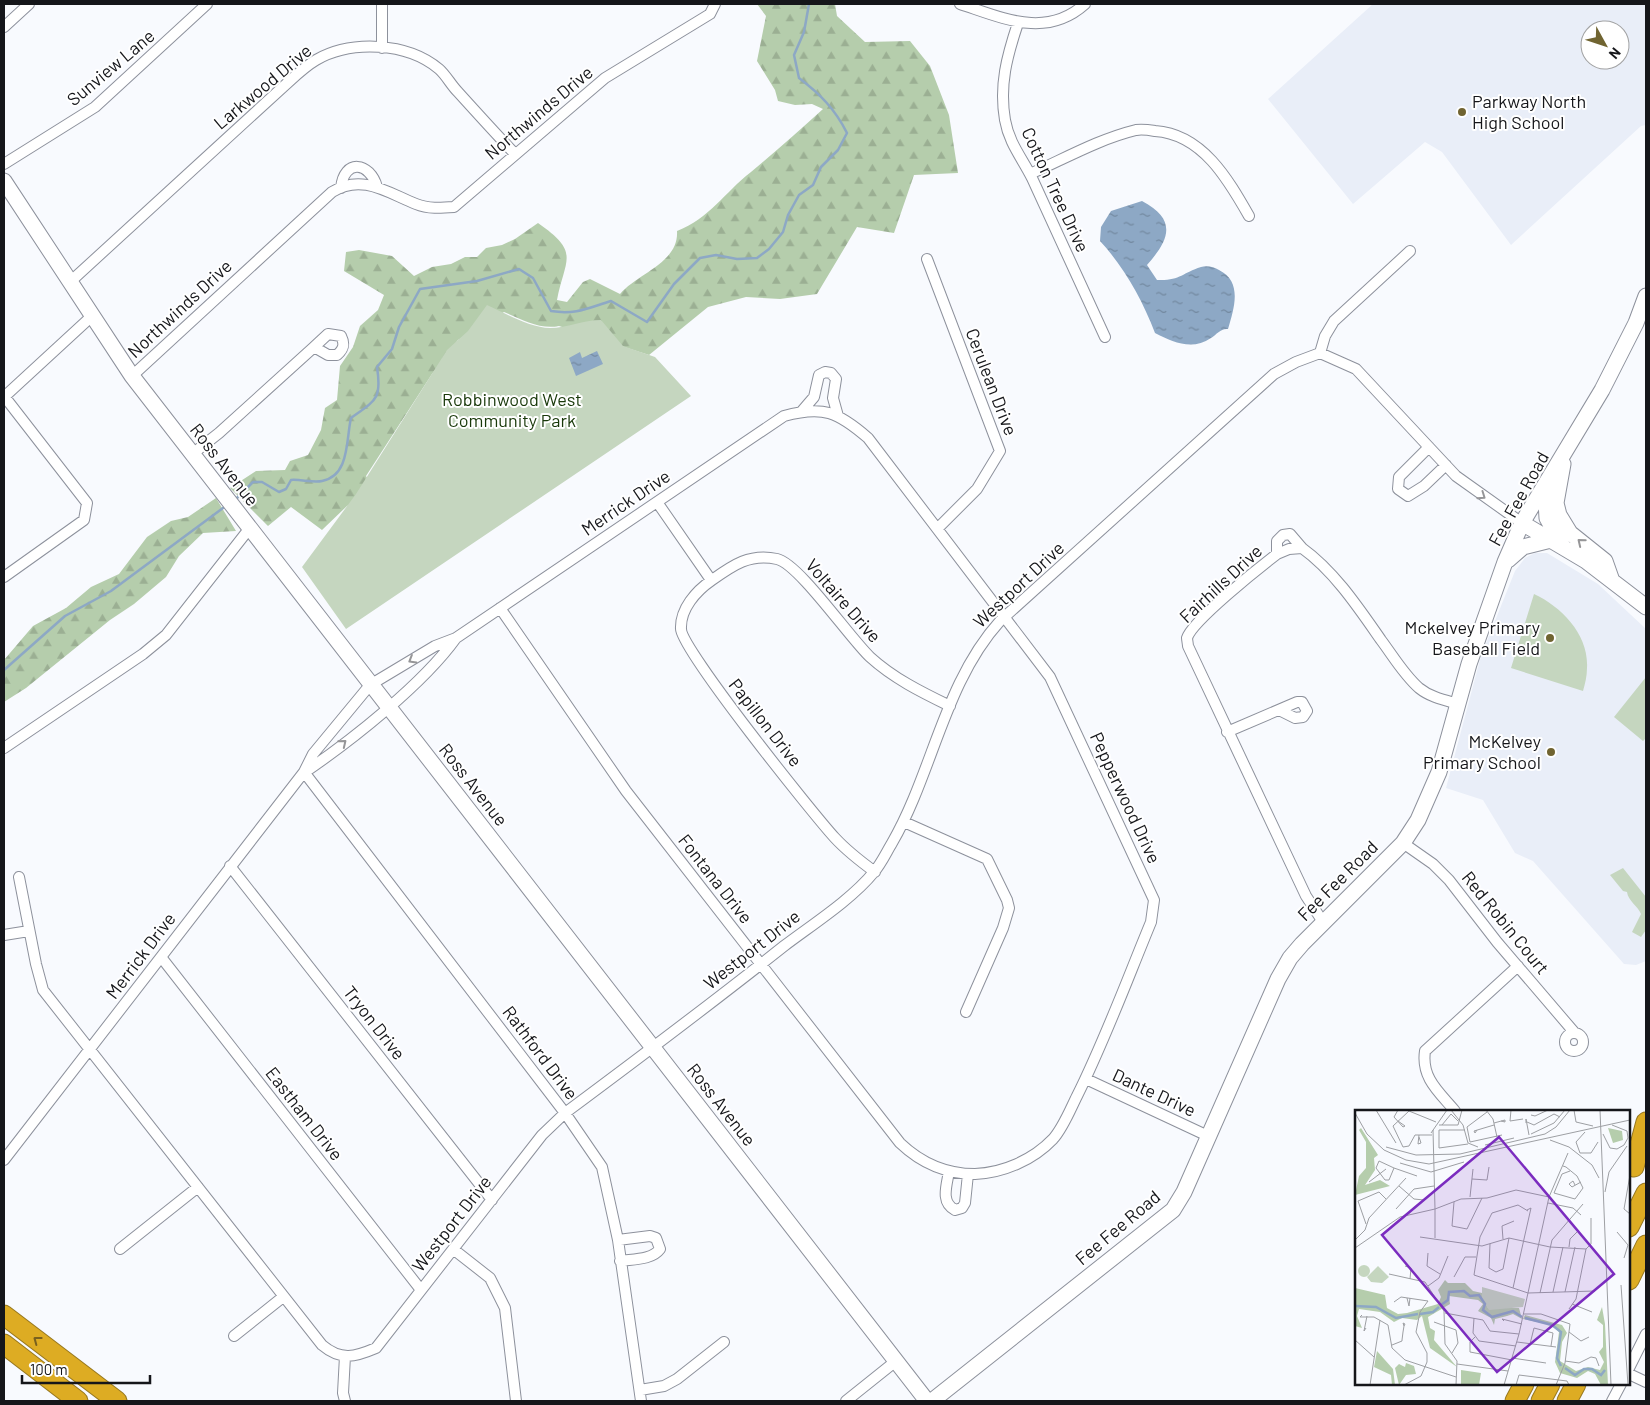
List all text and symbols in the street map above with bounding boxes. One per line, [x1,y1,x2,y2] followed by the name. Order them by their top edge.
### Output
[1580,20,1630,70] north arrow
[62,24,159,110] street label: Sunview Lane
[209,39,316,133] street label: Larkwood Drive
[1606,45,1625,63] text: N
[480,61,597,164] street label: Northwinds Drive
[1472,90,1586,133] place label: Parkway North High School
[1456,106,1468,118] marker: Parkway North High School
[1017,124,1094,255] street label: Cotton Tree Drive
[123,254,236,362] street label: Northwinds Drive
[961,325,1022,438] street label: Cerulean Drive
[442,388,582,431] park label: Robbinwood West Community Park
[186,419,264,510] street label: Ross Avenue
[1483,448,1553,549] street label: Fee Fee Road
[577,464,674,540] street label: Merrick Drive
[1476,490,1486,499] one-way arrow
[968,537,1068,632] street label: Westport Drive
[1174,539,1266,627] street label: Fairhills Drive
[1578,539,1587,547] one-way arrow
[801,554,886,647] street label: Voltaire Drive
[1405,616,1540,659] place label: Mckelvey Primary Baseball Field
[1544,632,1556,644] marker: Mckelvey Primary Baseball Field
[409,653,418,663] one-way arrow
[725,674,807,771] street label: Papillon Drive
[1086,729,1166,867] street label: Pepperwood Drive
[1423,730,1541,773] place label: McKelvey Primary School
[435,739,513,830] street label: Ross Avenue
[338,740,347,749] one-way arrow
[1545,746,1557,758] marker: McKelvey Primary School
[674,829,758,927] street label: Fontana Drive
[1293,836,1382,925] street label: Fee Fee Road
[1458,866,1554,978] street label: Red Robin Court
[699,905,804,994] street label: Westport Drive
[101,908,180,1003] street label: Merrick Drive
[339,981,410,1064] street label: Tryon Drive
[498,1001,583,1104] street label: Rathford Drive
[683,1059,761,1150] street label: Ross Avenue
[261,1062,348,1165] street label: Eastham Drive
[1109,1063,1200,1121] street label: Dante Drive
[1355,1110,1630,1385] inset map
[407,1171,496,1276] street label: Westport Drive
[1070,1185,1164,1269] street label: Fee Fee Road
[33,1337,42,1346] one-way arrow
[22,1352,150,1384] scale bar
[30,1360,68,1378] text: 100 m

